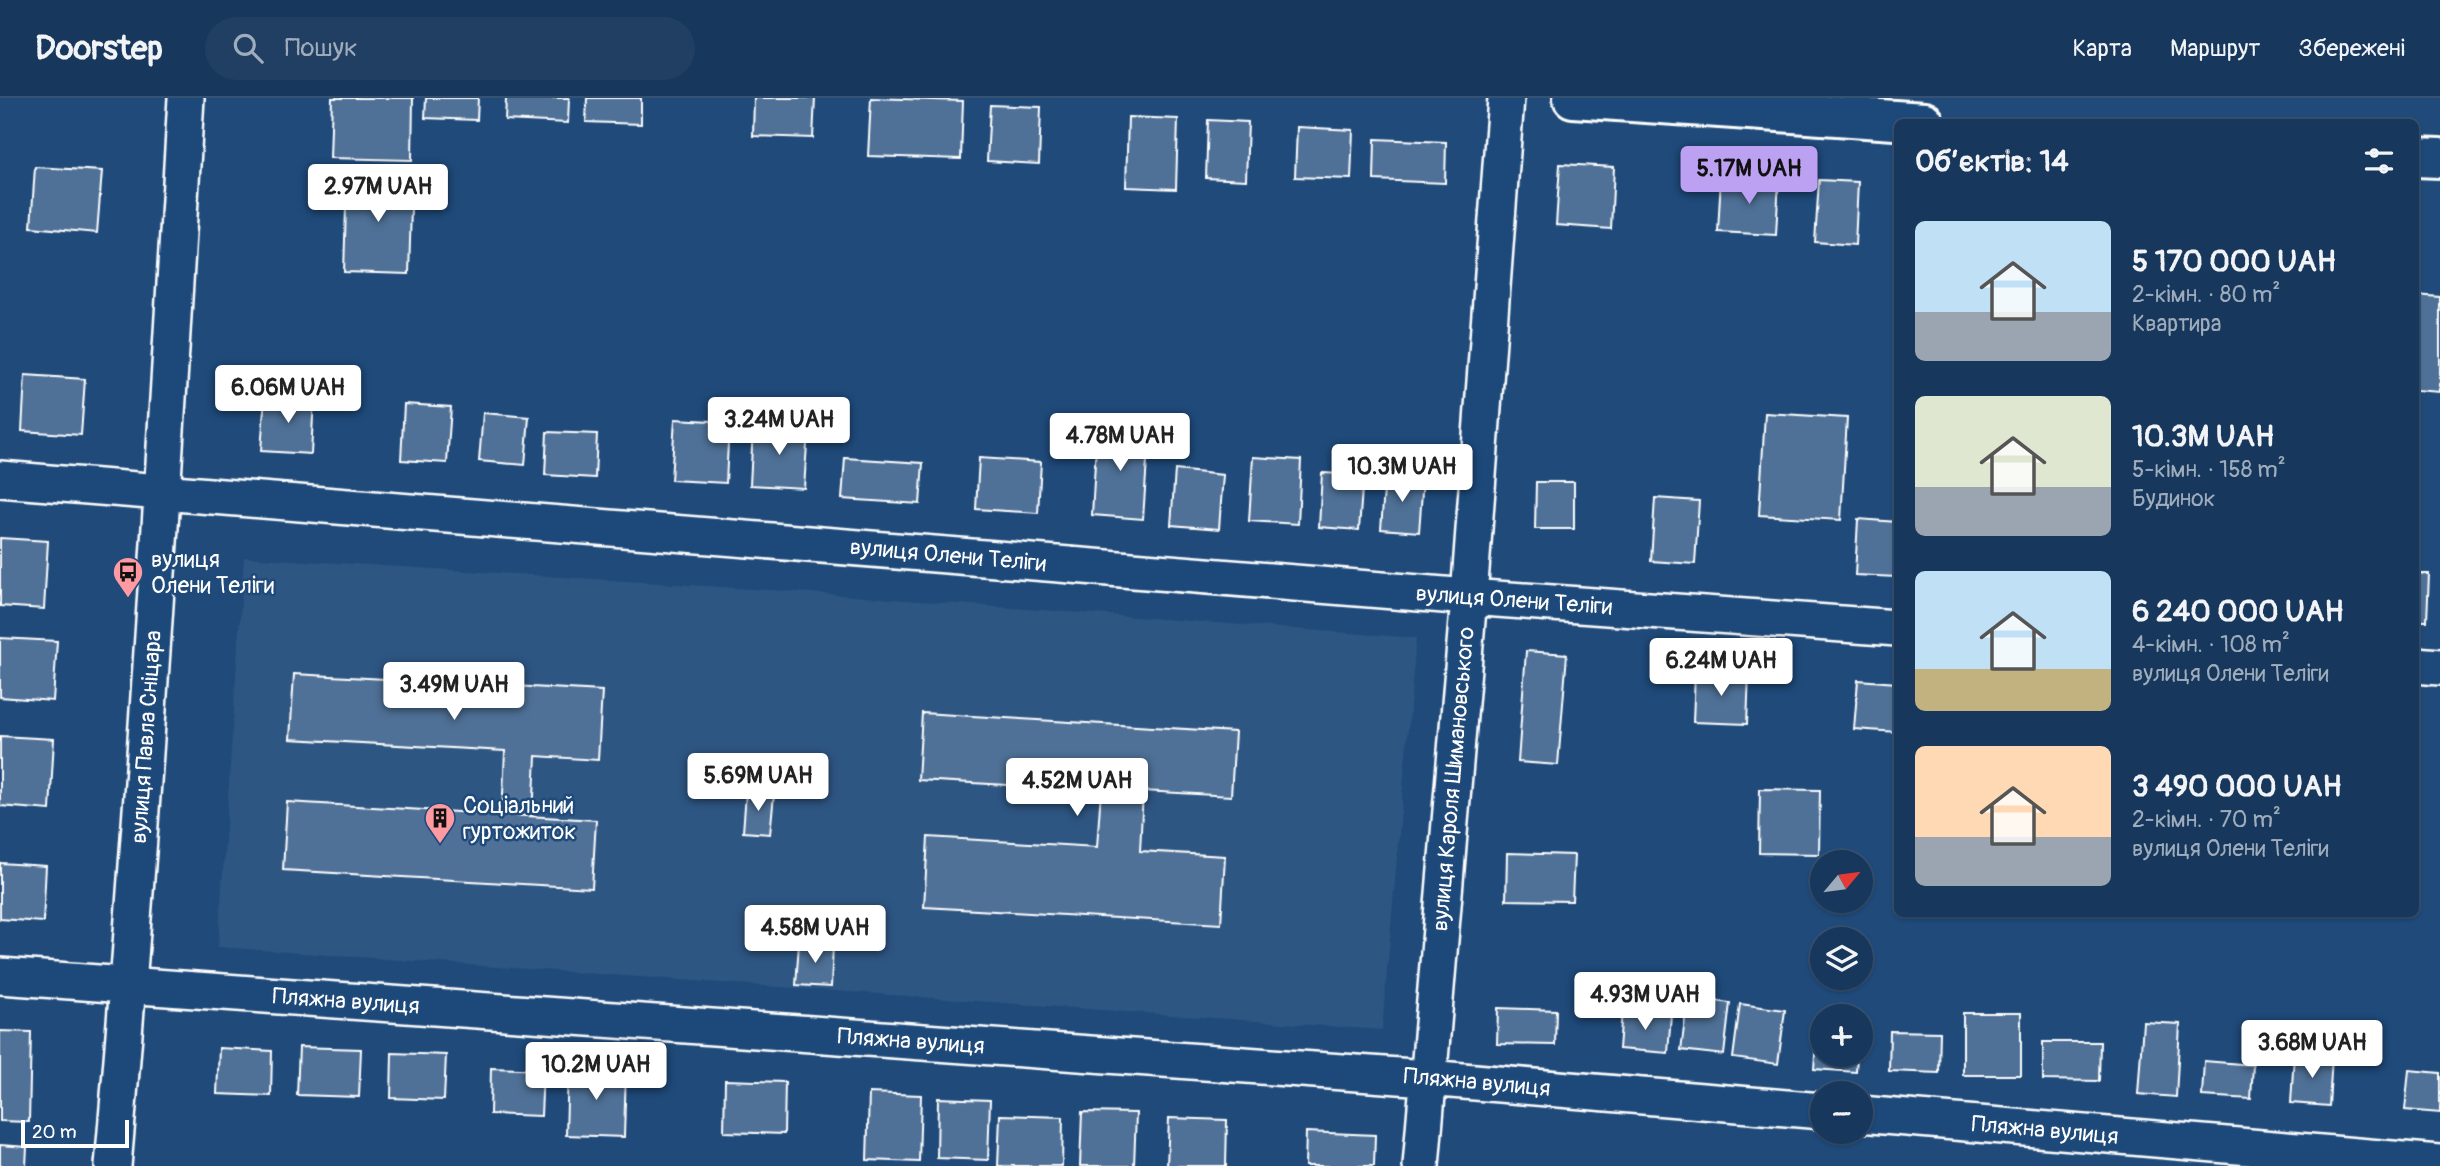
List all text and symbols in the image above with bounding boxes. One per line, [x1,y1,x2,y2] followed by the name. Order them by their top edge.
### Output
[205,17,695,80] search box
[35,28,163,69] text: Doorstep
[229,29,267,67] icon: search
[285,32,357,64] text: Пошук
[2073,34,2132,63] text: Карта
[2170,34,2260,63] text: Маршрут
[2298,34,2405,63] text: Збережені
[2360,142,2398,180] icon: filters
[1915,143,2069,180] text: Об’єктів: 14
[1669,146,1829,206] pin: 5.17M UAH
[1697,154,1801,183] text: 5.17M UAH
[298,164,458,224] pin: 2.97M UAH
[324,172,432,201] text: 2.97M UAH
[2132,243,2336,280] text: 5 170 000 UAH
[1971,249,2055,333] icon: home
[2132,280,2280,309] text: 2-кімн. · 80 m²
[2132,309,2221,338] text: Квартира
[208,366,368,425] pin: 6.06M UAH
[231,373,345,402] text: 6.06M UAH
[699,398,859,457] pin: 3.24M UAH
[724,405,834,434] text: 3.24M UAH
[1040,414,1200,473] pin: 4.78M UAH
[2132,418,2274,455] text: 10.3M UAH
[1066,421,1174,450] text: 4.78M UAH
[1971,424,2055,508] icon: home
[1322,444,1482,504] pin: 10.3M UAH
[1348,452,1456,481] text: 10.3M UAH
[2132,455,2286,484] text: 5-кімн. · 158 m²
[2132,484,2215,513] text: Будинок
[849,532,1047,578] street label: вулиця Олени Теліги
[151,545,274,600] place label: вулиця Олени Теліги
[111,555,145,599] bus stop icon: вулиця Олени Теліги
[1415,579,1613,621] street label: вулиця Олени Теліги
[2132,593,2343,630] text: 6 240 000 UAH
[1971,599,2055,683] icon: home
[1425,626,1481,932] street label: вулиця Кароля Шимановського
[124,629,168,845] street label: вулиця Павла Сніцара
[2132,630,2290,659] text: 4-кімн. · 108 m²
[1641,638,1801,698] pin: 6.24M UAH
[1666,646,1776,675] text: 6.24M UAH
[2132,659,2329,688] text: вулиця Олени Теліги
[374,662,534,722] pin: 3.49M UAH
[399,670,509,699] text: 3.49M UAH
[678,754,838,813] pin: 5.69M UAH
[997,758,1157,818] pin: 4.52M UAH
[704,761,813,790] text: 5.69M UAH
[1022,766,1132,795] text: 4.52M UAH
[2132,768,2341,805] text: 3 490 000 UAH
[1971,774,2055,858] icon: home
[463,791,576,846] place label: Соціальний гуртожиток
[423,801,457,845] building icon: Соціальний гуртожиток
[2132,805,2281,834] text: 2-кімн. · 70 m²
[2132,834,2329,863] text: вулиця Олени Теліги
[1810,850,1872,914] north arrow
[1810,850,1873,1144] map controls
[735,906,895,965] pin: 4.58M UAH
[761,913,869,942] text: 4.58M UAH
[1810,927,1873,990] button: layers
[1565,972,1725,1032] pin: 4.93M UAH
[1590,980,1700,1009] text: 4.93M UAH
[272,981,420,1021] street label: Пляжна вулиця
[1810,1004,1873,1067] button: +
[2232,1020,2392,1080] pin: 3.68M UAH
[837,1021,985,1061] street label: Пляжна вулиця
[2257,1028,2367,1057] text: 3.68M UAH
[516,1042,676,1102] pin: 10.2M UAH
[542,1050,650,1079] text: 10.2M UAH
[1402,1061,1552,1103] street label: Пляжна вулиця
[1810,1081,1873,1144] button: −
[1970,1109,2120,1151] street label: Пляжна вулиця
[21,1117,130,1149] scale bar
[32,1120,77,1144] text: 20 m

